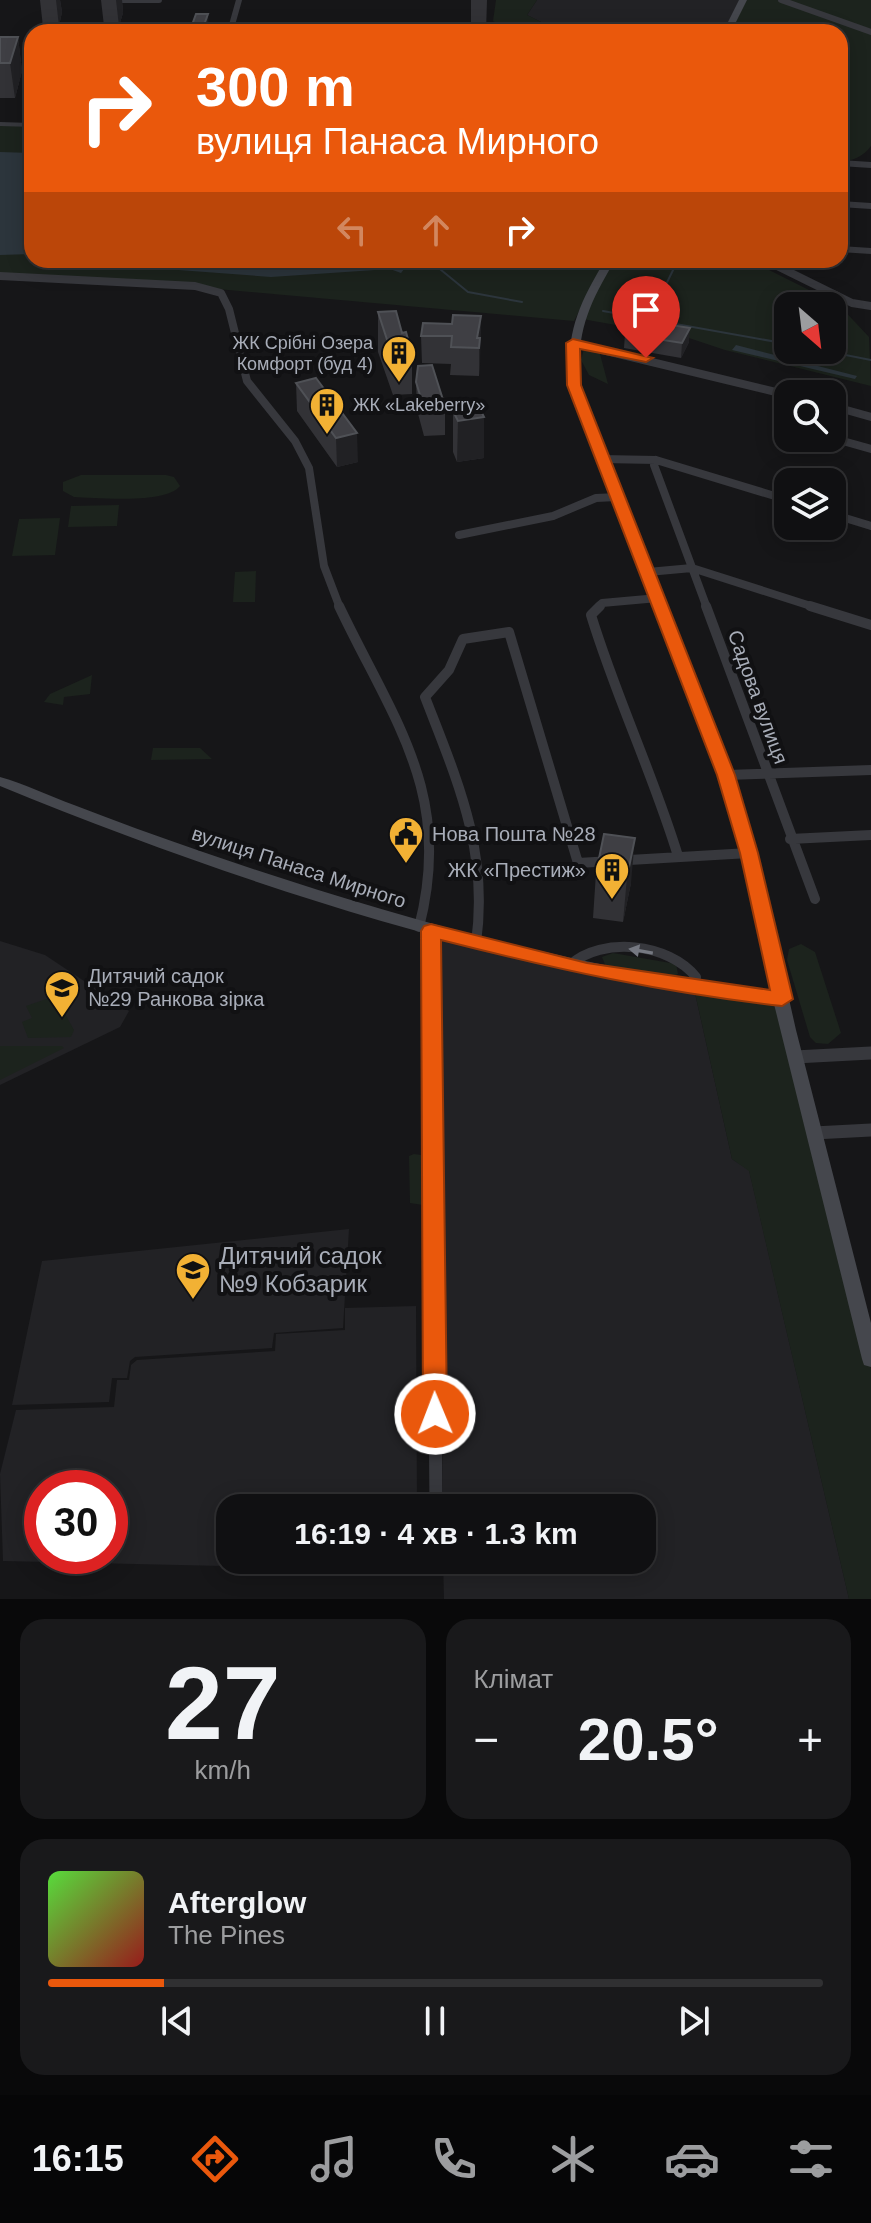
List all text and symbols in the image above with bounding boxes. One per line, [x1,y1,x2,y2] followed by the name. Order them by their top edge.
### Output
[196,55,355,118] text: 300 m
[64,56,168,160] icon: right
[196,121,599,162] text: вулиця Панаса Мирного
[330,208,374,252] icon: left
[414,208,458,252] icon: ahead
[498,208,542,252] icon: right
[612,276,680,358] pin
[624,288,668,332] icon: arrive
[774,292,846,364] north arrow
[774,292,846,540] map controls
[233,333,374,374] place label: ЖК Срібні Озера Комфорт (буд 4)
[380,334,418,384] building icon: ЖК Срібні Озера Комфорт (буд 4)
[774,380,846,452] button: search
[308,386,346,436] building icon: ЖК «Lakeberry»
[353,395,485,415] place label: ЖК «Lakeberry»
[774,468,846,540] button: layers
[724,627,792,767] street label: Садова вулиця
[387,815,425,865] public building icon: Нова Пошта №28
[189,822,409,912] street label: вулиця Панаса Мирного
[432,823,596,845] place label: Нова Пошта №28
[593,851,631,901] building icon: ЖК «Престиж»
[448,859,586,881] place label: ЖК «Престиж»
[628,944,653,957] one-way arrow
[88,965,265,1010] place label: Дитячий садок №29 Ранкова зірка
[43,969,81,1019] school or university icon: Дитячий садок №29 Ранкова зірка
[219,1242,382,1297] place label: Дитячий садок №9 Кобзарик
[174,1251,212,1301] school or university icon: Дитячий садок №9 Кобзарик
[393,1372,477,1456] position arrow
[24,1470,128,1574] speed limit sign: 30
[294,1517,578,1550] text: 16:19 · 4 хв · 1.3 km
[165,1645,281,1761] text: 27
[474,1664,553,1694] text: Клімат
[578,1706,719,1773] text: 20.5°
[474,1715,499,1764] text: −
[797,1715,823,1764] text: +
[195,1755,251,1785] text: km/h
[168,1886,306,1919] text: Afterglow
[168,1920,285,1950] text: The Pines
[155,1999,199,2043] icon: previous
[413,1999,457,2043] icon: pause
[672,1999,716,2043] icon: next
[187,2131,243,2187] icon: directions
[306,2131,362,2187] icon: music
[426,2131,482,2187] icon: phone
[545,2131,601,2187] icon: climate
[664,2131,720,2187] icon: car
[783,2131,839,2187] icon: filters
[32,2138,124,2179] text: 16:15

